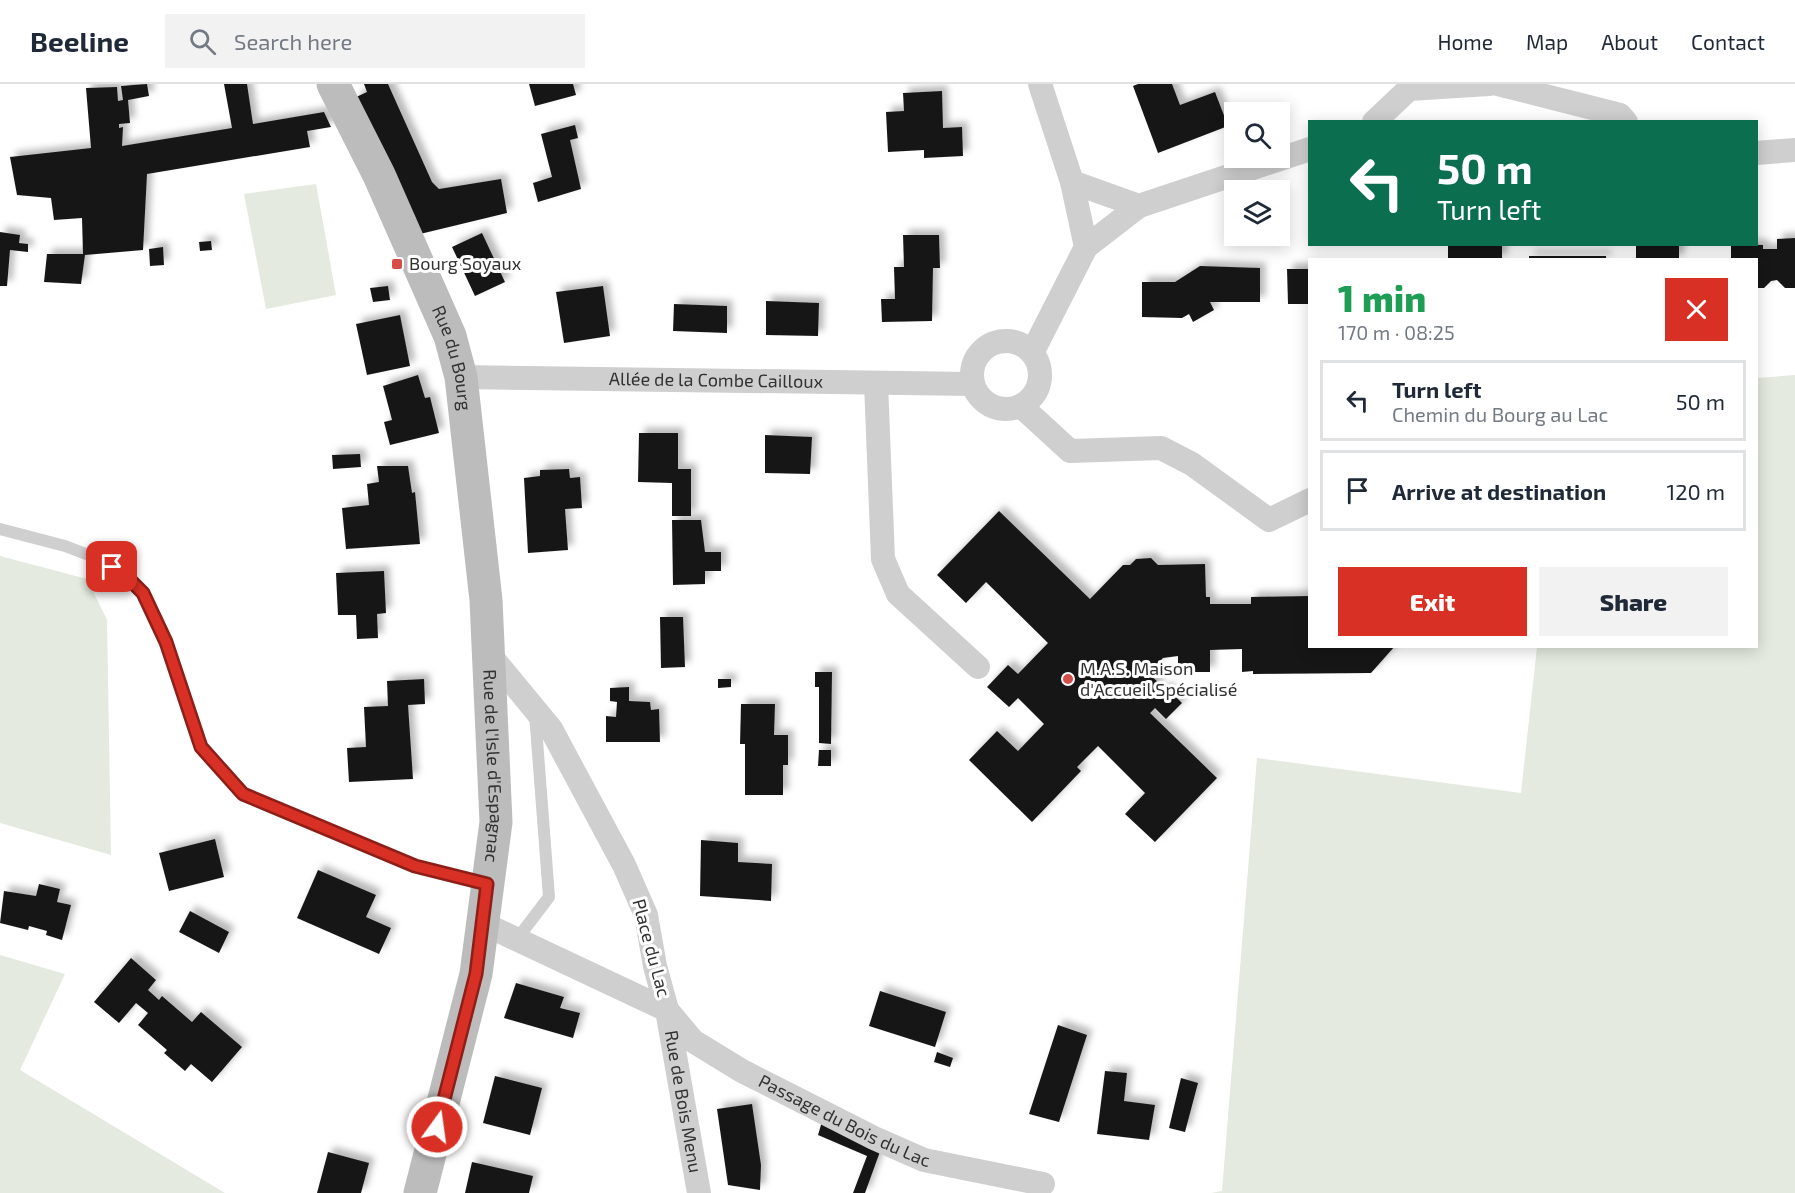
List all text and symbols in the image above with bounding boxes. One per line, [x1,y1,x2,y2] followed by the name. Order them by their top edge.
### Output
[165,14,585,68] search box
[30,24,129,58] text: Beeline
[186,25,219,58] icon: search
[234,28,352,54] text: Search here
[1437,29,1493,54] text: Home
[1526,29,1568,54] text: Map
[1601,29,1658,54] text: About
[1691,29,1765,54] text: Contact
[1224,102,1290,246] map controls
[1224,102,1290,168] button: search
[1437,142,1533,192] text: 50 m
[1338,144,1416,222] icon: left
[1224,180,1290,246] button: layers
[1437,193,1541,225] text: Turn left
[409,252,522,274] place label: Bourg Soyaux
[390,257,404,271] marker: Bourg Soyaux
[1338,276,1426,319] text: 1 min
[1665,278,1728,341] button: close
[428,302,477,412] street label: Rue du Bourg
[1338,320,1455,344] text: 170 m · 08:25
[609,367,824,392] street label: Allée de la Combe Cailloux
[1392,376,1481,402] text: Turn left
[1341,384,1374,417] icon: left
[1676,388,1725,414] text: 50 m
[1392,402,1608,426] text: Chemin du Bourg au Lac
[1341,474,1374,507] icon: arrive
[1392,478,1606,504] text: Arrive at destination
[1666,478,1725,504] text: 120 m
[86,541,137,592] pin
[95,550,128,583] icon: arrive
[1338,567,1527,636] button: Exit
[1539,567,1728,636] button: Share
[1080,657,1237,700] place label: M.A.S. Maison d'Accueil Spécialisé
[479,669,508,864] street label: Rue de l'Isle d'Espagnac
[1061,672,1075,686] marker: M.A.S. Maison d'Accueil Spécialisé
[628,896,676,999] street label: Place du Lac
[661,1028,707,1174] street label: Rue de Bois Menu
[755,1069,932,1171] street label: Passage du Bois du Lac
[405,1095,469,1159] position arrow

